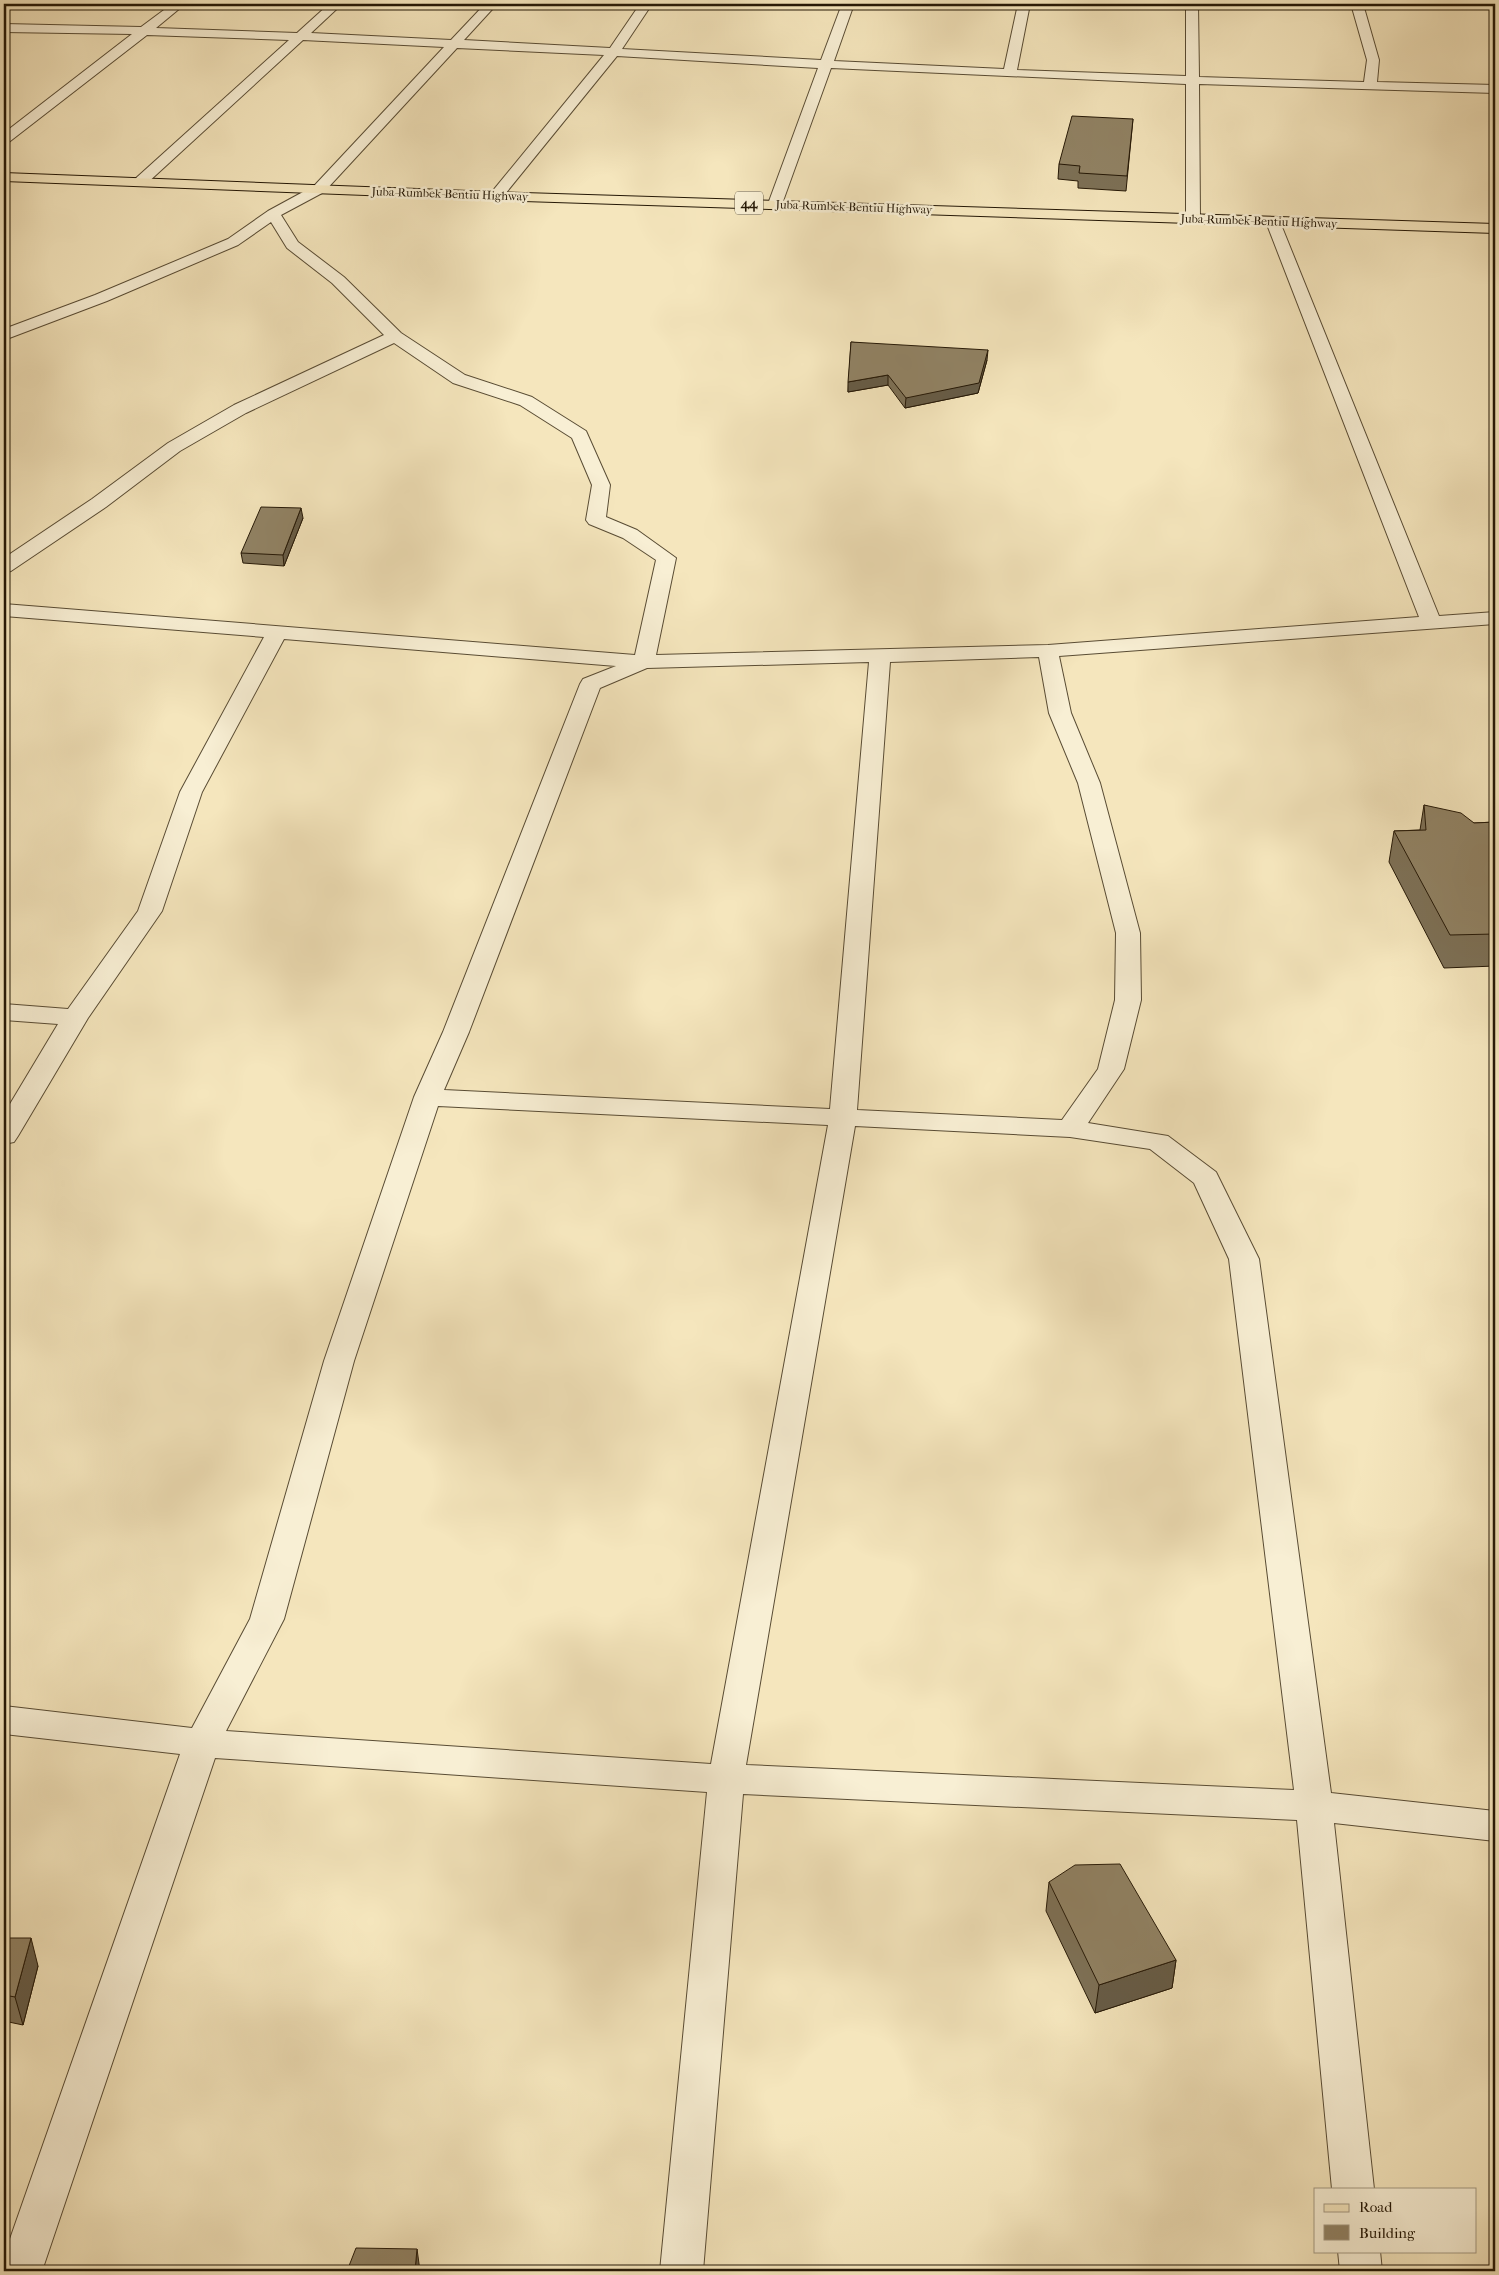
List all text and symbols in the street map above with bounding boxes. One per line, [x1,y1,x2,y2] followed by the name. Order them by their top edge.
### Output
[370,184,529,204] street label: Juba-Rumbek-Bentiu Highway
[735,192,763,214] road number: 44
[774,197,933,217] street label: Juba-Rumbek-Bentiu Highway
[1179,211,1338,231] street label: Juba-Rumbek-Bentiu Highway
[1314,2188,1476,2252] legend
[1359,2198,1393,2216] text: Road
[1359,2224,1416,2242] text: Building

